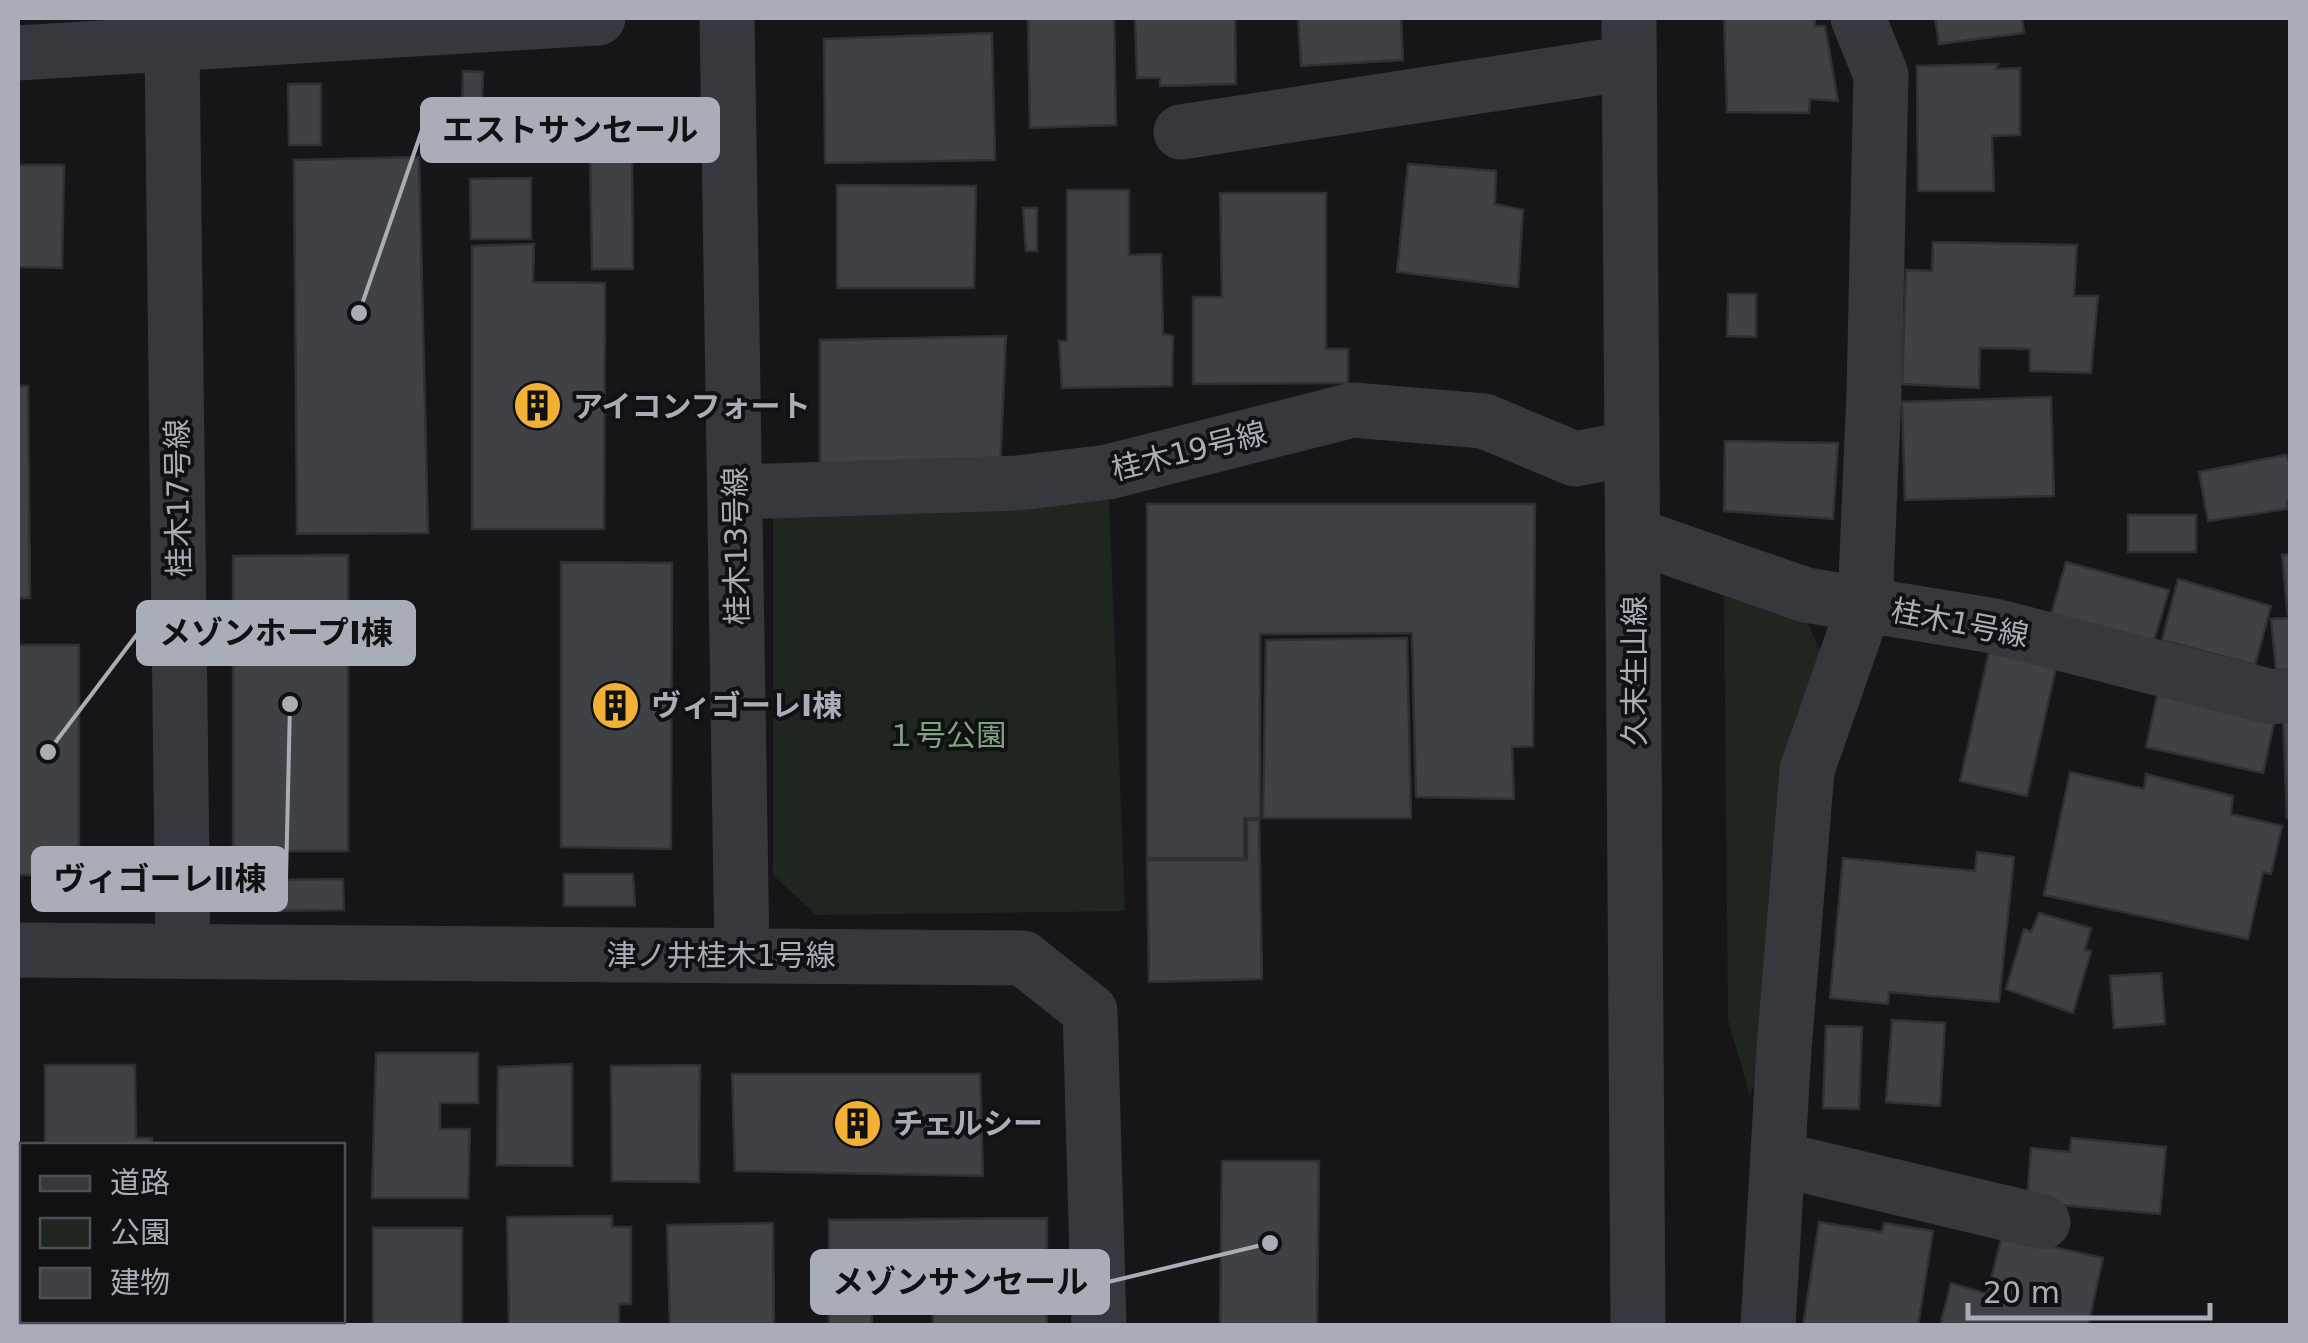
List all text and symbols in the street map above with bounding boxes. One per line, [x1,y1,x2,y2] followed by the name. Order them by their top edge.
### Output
[422,99,718,161] callout: エストサンセール
[442,111,698,149] text: エストサンセール
[512,380,564,432] building icon: アイコンフォート
[573,389,811,424] place label: アイコンフォート
[1108,415,1270,487] street label: 桂木19号線
[159,419,197,577] street label: 桂木17号線
[717,467,755,625] street label: 桂木13号線
[1888,593,2032,653] street label: 桂木1号線
[1617,596,1652,746] street label: 久末生山線
[138,602,414,664] callout: メゾンホープⅠ棟
[159,614,393,652] text: メゾンホープⅠ棟
[590,679,642,731] building icon: ヴィゴーレⅠ棟
[651,688,842,723] place label: ヴィゴーレⅠ棟
[886,718,1006,753] park label: １号公園
[33,848,286,910] callout: ヴィゴーレⅡ棟
[53,860,267,898] text: ヴィゴーレⅡ棟
[606,938,836,973] street label: 津ノ井桂木1号線
[832,1097,884,1149] building icon: チェルシー
[893,1106,1043,1141] place label: チェルシー
[20,1143,345,1323] legend
[110,1165,170,1200] text: 道路
[110,1215,170,1250] text: 公園
[812,1251,1108,1313] callout: メゾンサンセール
[1968,1258,2210,1320] scale bar
[832,1263,1088,1301] text: メゾンサンセール
[110,1265,170,1300] text: 建物
[1983,1275,2060,1310] text: 20 m

